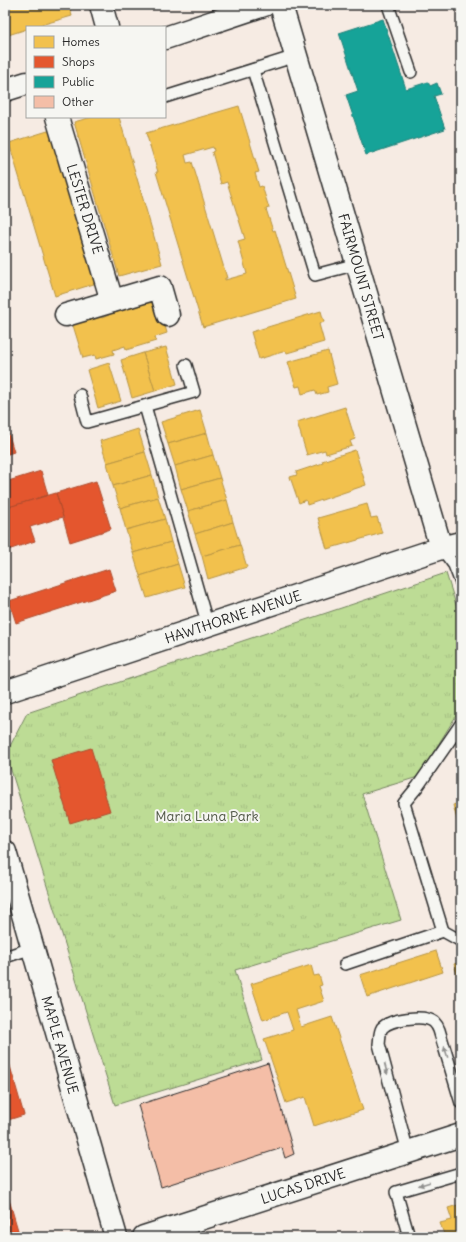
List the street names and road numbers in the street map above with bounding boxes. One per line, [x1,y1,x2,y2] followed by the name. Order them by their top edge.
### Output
[63,162,107,256] street label: LESTER DRIVE
[334,211,388,343] street label: FAIRMOUNT STREET
[162,586,304,648] street label: HAWTHORNE AVENUE
[37,994,83,1096] street label: MAPLE AVENUE
[258,1164,348,1208] street label: LUCAS DRIVE

